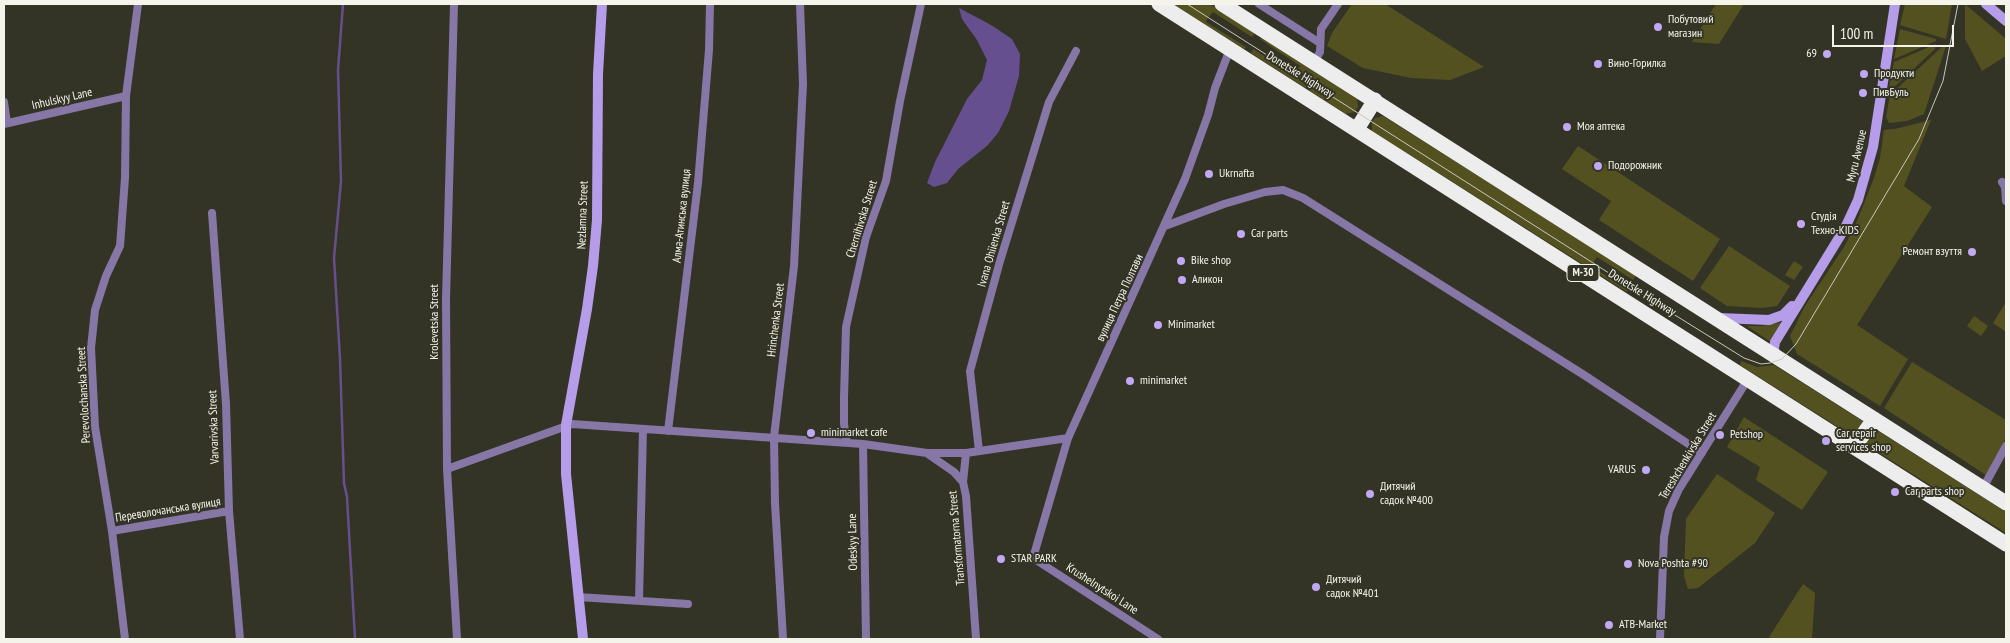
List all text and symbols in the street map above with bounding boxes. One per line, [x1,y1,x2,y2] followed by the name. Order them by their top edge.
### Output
[1668,13,1713,41] place label: Побутовий магазин
[1835,15,1958,47] scale bar
[1652,21,1664,33] marker: Побутовий магазин
[1840,24,1873,43] text: 100 m
[1806,47,1817,61] place label: 69
[1264,48,1336,102] street label: Donetske Highway
[1821,48,1833,60] marker: 69
[1608,57,1666,71] place label: Вино-Горилка
[1592,58,1604,70] marker: Вино-Горилка
[1874,67,1914,81] place label: Продукти
[1858,68,1870,80] marker: Продукти
[30,85,94,113] street label: Inhulskyy Lane
[1873,86,1909,100] place label: ПивБуль
[1857,87,1869,99] marker: ПивБуль
[1577,120,1625,134] place label: Моя аптека
[1561,121,1573,133] marker: Моя аптека
[1844,128,1870,184] street label: Myru Avenue
[1608,159,1662,173] place label: Подорожник
[1592,160,1604,172] marker: Подорожник
[1219,167,1254,181] place label: Ukrnafta
[670,168,694,264] street label: Алма-Атинська вулиця
[1203,168,1215,180] marker: Ukrnafta
[843,178,881,260] street label: Chernihivska Street
[575,181,591,249] street label: Nezlamna Street
[975,199,1013,289] street label: Ivana Ohiienka Street
[1811,210,1859,238] place label: Студія Техно-KIDS
[1795,218,1807,230] marker: Студія Техно-KIDS
[1251,227,1288,241] place label: Car parts
[1235,228,1247,240] marker: Car parts
[1903,245,1962,259] place label: Ремонт взуття
[1966,246,1978,258] marker: Ремонт взуття
[1093,252,1147,344] street label: вулиця Петра Полтави
[1191,254,1231,268] place label: Bike shop
[1175,255,1187,267] marker: Bike shop
[1567,264,1599,282] road number: М-30
[1606,266,1678,320] street label: Donetske Highway
[1192,273,1223,287] place label: Аликон
[1176,274,1188,286] marker: Аликон
[764,282,788,358] street label: Hrinchenka Street
[428,284,442,360] street label: Krolevetska Street
[1168,318,1215,332] place label: Minimarket
[1152,319,1164,331] marker: Minimarket
[74,346,94,444] street label: Perevolochanska Street
[1140,374,1187,388] place label: minimarket
[1124,375,1136,387] marker: minimarket
[206,390,222,464] street label: Varvarivska Street
[1656,410,1720,502] street label: Tereshchenkivska Street
[821,426,888,440] place label: minimarket cafe
[805,427,817,439] marker: minimarket cafe
[1836,427,1891,455] place label: Car repair services shop
[1730,428,1763,442] place label: Petshop
[1714,429,1726,441] marker: Petshop
[1820,435,1832,447] marker: Car repair services shop
[1608,463,1636,477] place label: VARUS
[1640,464,1652,476] marker: VARUS
[1380,480,1433,508] place label: Дитячий садок №400
[1905,485,1964,499] place label: Car parts shop
[1889,486,1901,498] marker: Car parts shop
[1364,488,1376,500] marker: Дитячий садок №400
[946,490,968,586] street label: Transformatorna Street
[114,495,222,525] street label: Переволочанська вулиця
[845,513,861,571] street label: Odeskyy Lane
[1011,552,1057,566] place label: STAR PARK
[995,553,1007,565] marker: STAR PARK
[1638,557,1708,571] place label: Nova Poshta #90
[1622,558,1634,570] marker: Nova Poshta #90
[1063,560,1141,618] street label: Krushelnytskoi Lane
[1326,573,1379,601] place label: Дитячий садок №401
[1310,581,1322,593] marker: Дитячий садок №401
[1619,618,1667,632] place label: ATB-Market
[1603,619,1615,631] marker: ATB-Market

